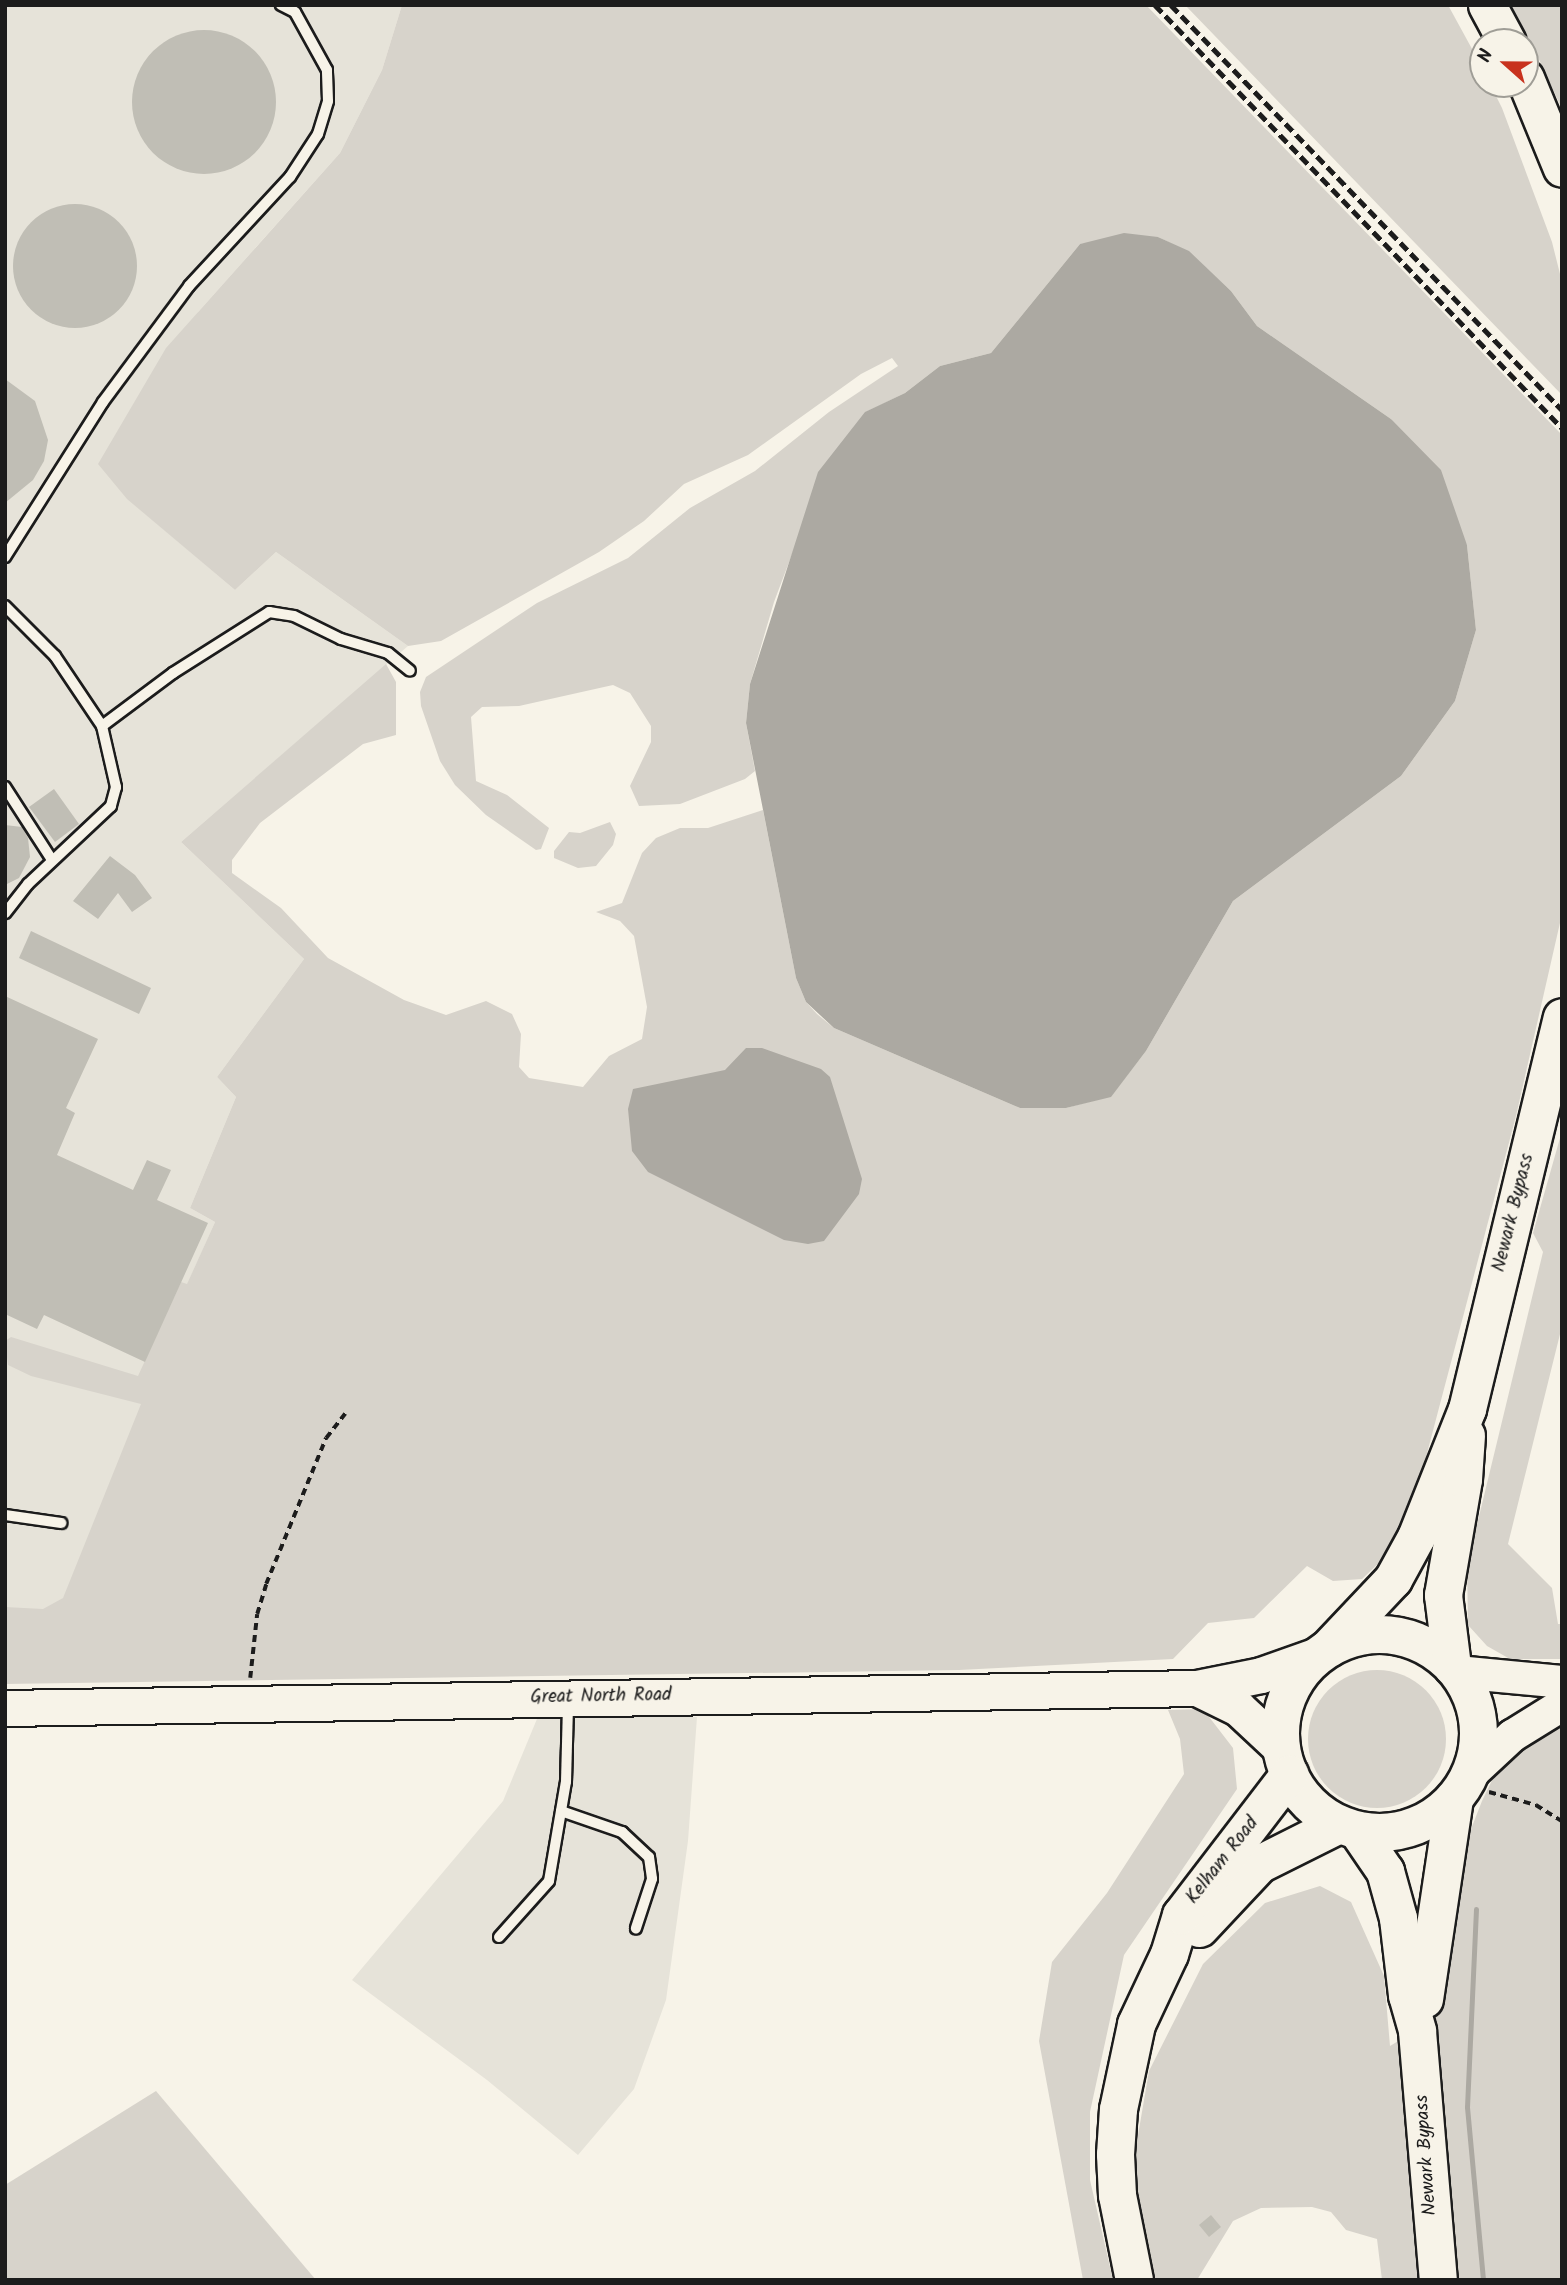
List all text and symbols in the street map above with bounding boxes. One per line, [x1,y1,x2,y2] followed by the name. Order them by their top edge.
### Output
[1469,28,1539,98] north arrow
[1470,45,1502,67] text: N
[1488,1151,1540,1275] street label: Newark Bypass
[530,1684,672,1710] street label: Great North Road
[1182,1813,1264,1909] street label: Kelham Road
[1411,2094,1443,2216] street label: Newark Bypass

